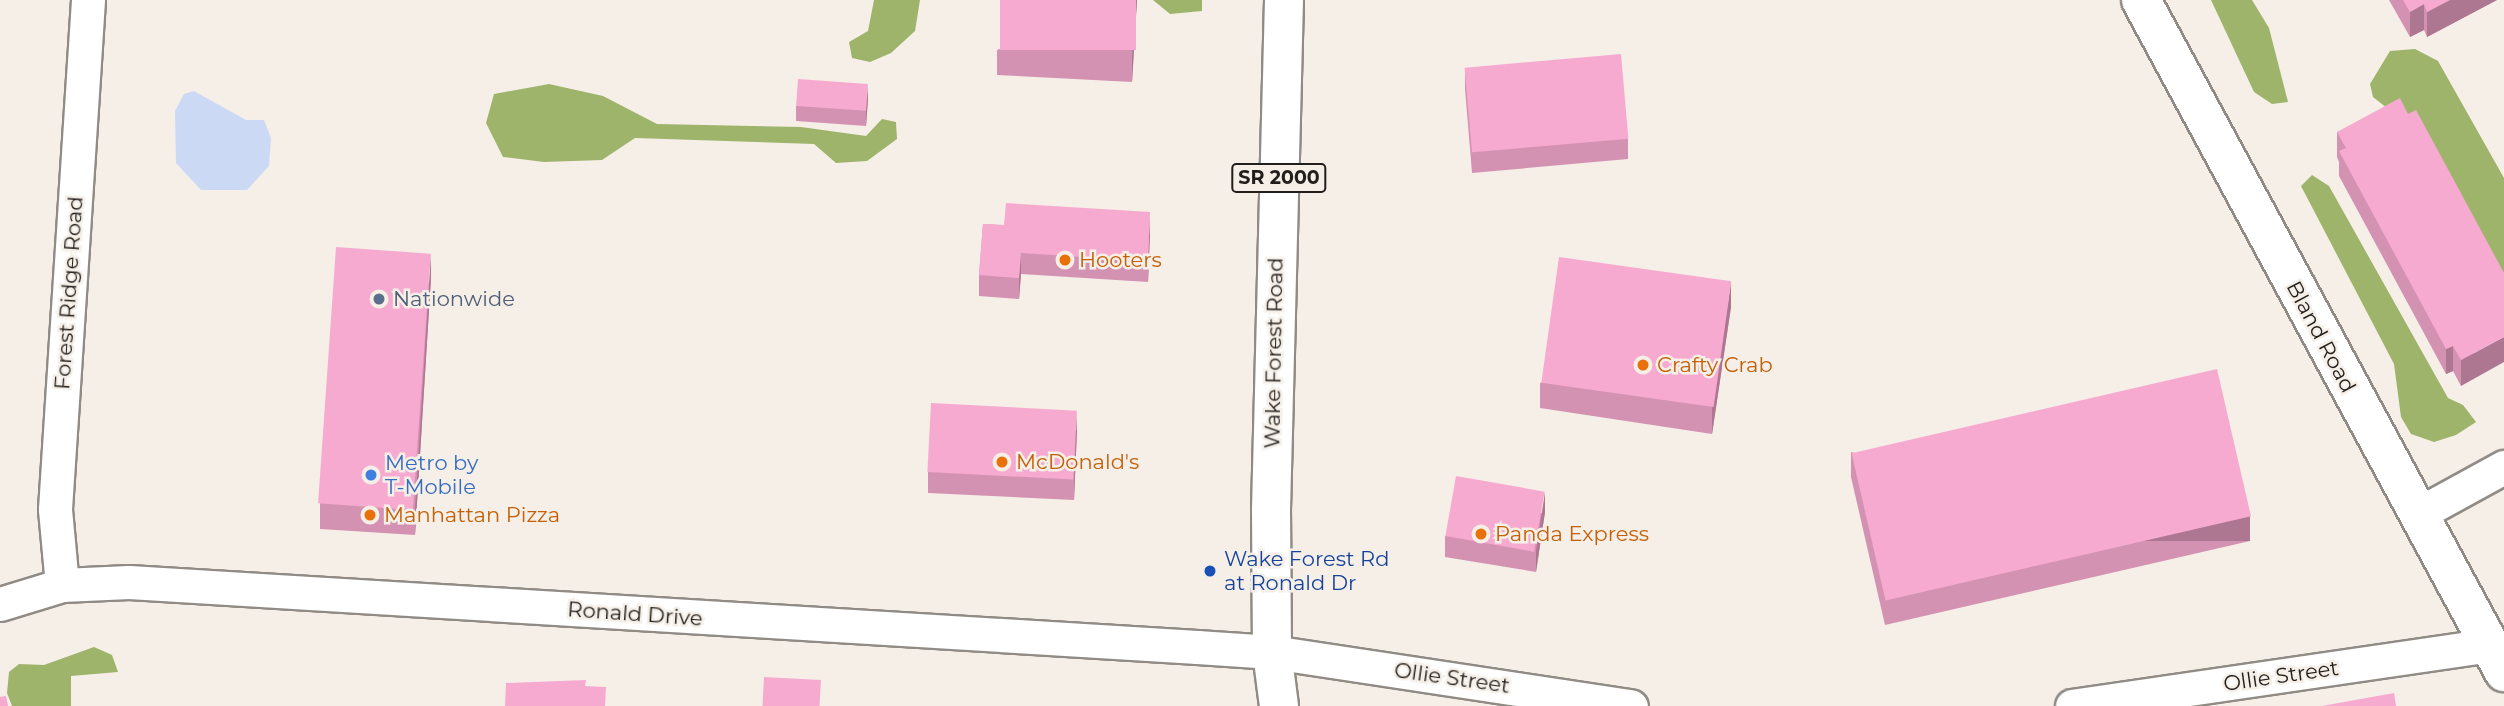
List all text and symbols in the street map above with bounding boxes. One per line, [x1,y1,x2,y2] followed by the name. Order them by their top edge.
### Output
[1230,162,1328,194] road number: SR 2000
[50,195,88,391] street label: Forest Ridge Road
[1079,247,1162,273] place label: Hooters
[1057,252,1073,268] marker: Hooters
[1260,257,1288,449] street label: Wake Forest Road
[2281,277,2361,397] street label: Bland Road
[393,286,515,312] place label: Nationwide
[371,291,387,307] marker: Nationwide
[1657,352,1773,378] place label: Crafty Crab
[1635,357,1651,373] marker: Crafty Crab
[1016,449,1139,475] place label: McDonald's
[385,450,478,500] place label: Metro by T-Mobile
[994,454,1010,470] marker: McDonald's
[363,467,379,483] marker: Metro by T-Mobile
[384,502,560,528] place label: Manhattan Pizza
[362,507,378,523] marker: Manhattan Pizza
[1495,521,1649,547] place label: Panda Express
[1473,526,1489,542] marker: Panda Express
[1224,546,1389,596] place label: Wake Forest Rd at Ronald Dr
[1202,563,1218,579] marker: Wake Forest Rd at Ronald Dr
[567,597,703,631] street label: Ronald Drive
[2222,655,2340,697] street label: Ollie Street
[1393,657,1511,699] street label: Ollie Street

